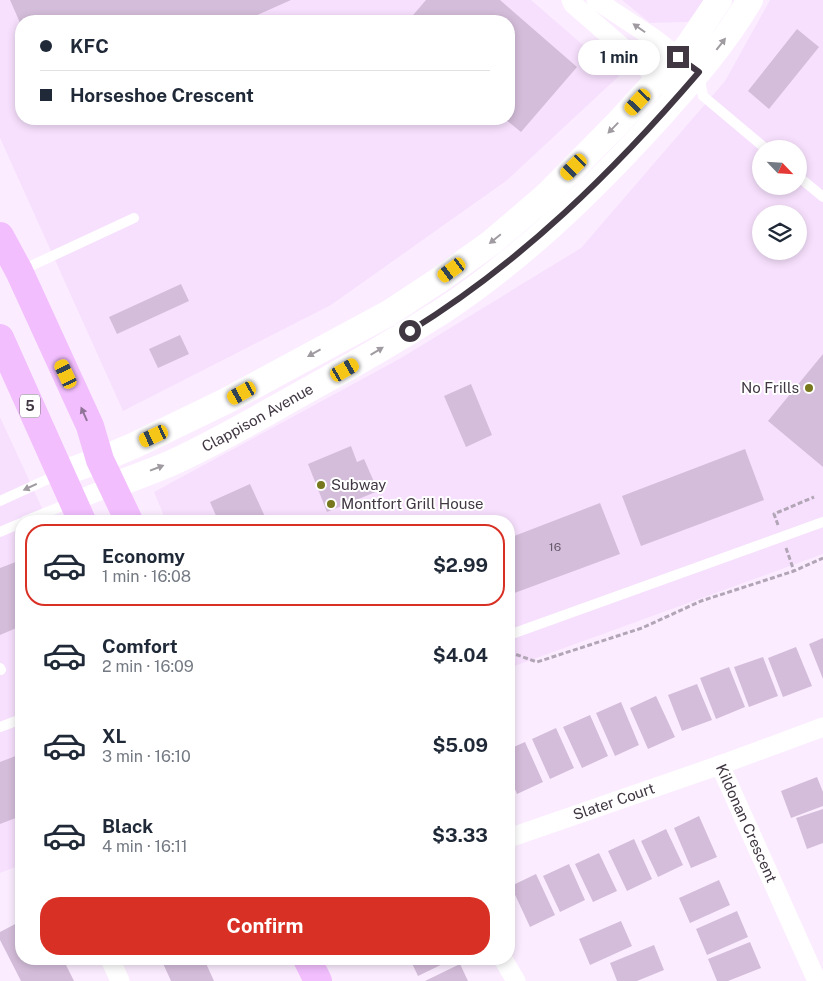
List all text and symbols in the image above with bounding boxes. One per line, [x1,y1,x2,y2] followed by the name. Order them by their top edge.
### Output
[632,23,645,33] one-way arrow
[70,35,109,57] text: KFC
[716,38,726,51] one-way arrow
[578,40,660,74] callout: 1 min
[667,46,689,68] route end
[600,48,638,67] text: 1 min
[70,84,254,106] text: Horseshoe Crescent
[622,86,653,118] car
[607,121,619,133] one-way arrow
[752,140,808,195] north arrow
[752,140,807,260] map controls
[558,151,589,183] car
[752,205,807,260] button: layers
[489,233,502,244] one-way arrow
[435,255,468,285] car
[399,320,421,342] route start
[371,346,384,355] one-way arrow
[307,349,320,358] one-way arrow
[328,356,361,384] car
[52,357,79,391] car
[225,379,258,407] car
[741,379,799,396] place label: No Frills
[199,380,316,455] street label: Clappison Avenue
[803,382,815,394] marker: No Frills
[20,394,40,418] road number: 5
[79,407,87,421] one-way arrow
[137,423,170,449] car
[150,464,164,472] one-way arrow
[331,476,386,493] place label: Subway
[315,479,327,491] marker: Subway
[23,484,37,492] one-way arrow
[341,495,484,512] place label: Montfort Grill House
[325,498,337,510] marker: Montfort Grill House
[549,540,561,554] house number: 16
[42,543,87,588] icon: car
[102,545,185,567] text: Economy
[433,554,488,576] text: $2.99
[102,567,191,586] text: 1 min · 16:08
[42,633,87,678] icon: car
[102,635,178,657] text: Comfort
[433,644,488,666] text: $4.04
[102,657,194,676] text: 2 min · 16:09
[42,723,87,768] icon: car
[102,725,127,747] text: XL
[432,734,488,756] text: $5.09
[102,747,191,766] text: 3 min · 16:10
[713,761,781,885] street label: Kildonan Crescent
[571,779,657,823] street label: Slater Court
[42,813,87,858] icon: car
[102,815,153,837] text: Black
[432,824,488,846] text: $3.33
[102,837,188,856] text: 4 min · 16:11
[40,897,490,955] button: Confirm

